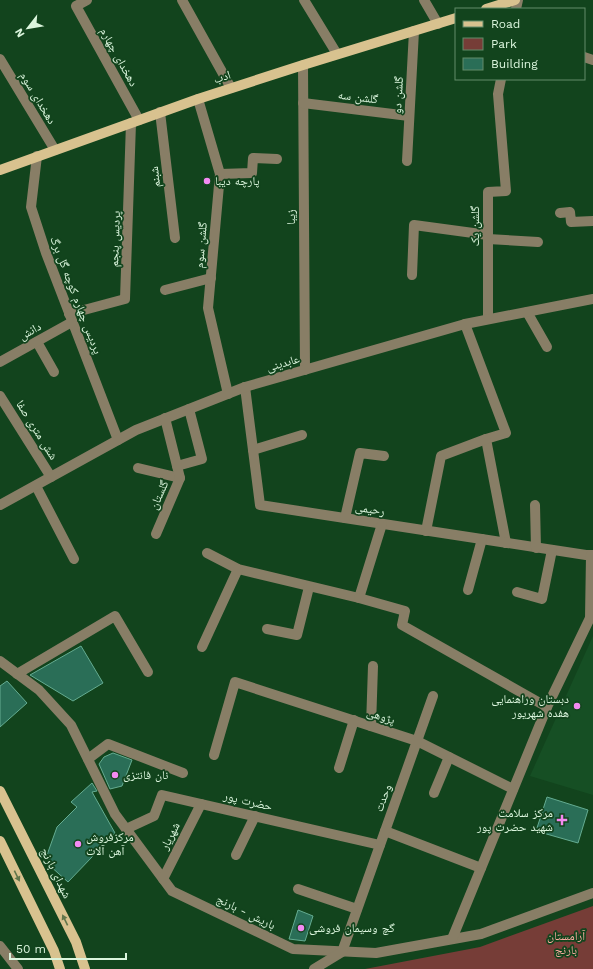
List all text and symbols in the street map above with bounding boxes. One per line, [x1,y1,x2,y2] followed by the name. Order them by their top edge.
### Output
[8,8,48,48] north arrow
[455,8,585,80] legend
[491,17,520,31] text: Road
[96,25,141,89] street label: دهخدای چهارم
[12,26,28,40] text: N
[491,37,517,51] text: Park
[491,57,538,71] text: Building
[212,68,233,87] street label: ادب
[16,69,59,127] street label: دهخدای سوم
[390,76,406,114] street label: گلشن دو
[337,88,379,106] street label: گلشن سه
[147,165,164,188] street label: شبنم
[215,174,260,188] place label: پارچه دیبا
[202,176,212,186] marker: پارچه دیبا
[468,206,482,246] street label: گلشن یک
[284,209,298,225] street label: زیبا
[107,210,124,267] street label: پردیس پنجم
[192,221,211,269] street label: گلشن سوم
[46,234,105,357] street label: پردیس چهارم کوچه گل برگ
[16,319,44,343] street label: دانش
[265,352,301,375] street label: عابدینی
[13,398,61,462] street label: شش متری صفا
[146,478,172,512] street label: گلستان
[354,500,386,519] street label: رحیمی
[491,692,569,720] place label: دبستان وراهنمایی هفده شهریور
[572,701,582,711] marker: دبستان وراهنمایی هفده شهریور
[365,705,397,727] street label: پژوهی
[123,768,168,782] place label: نان فانتزی
[110,770,120,780] marker: نان فانتزی
[372,782,394,814] street label: وحدت
[221,788,274,814] street label: حضرت پور
[476,806,553,834] place label: مرکز سلامت شهید حضرت پور
[556,814,568,826] marker: مرکز سلامت شهید حضرت پور
[157,820,183,853] street label: شهریار
[86,830,134,858] place label: مرکزفروش آهن آلات
[73,839,83,849] marker: مرکزفروش آهن آلات
[37,845,74,901] street label: شهدای بارنج
[14,871,20,882] one-way arrow
[214,892,278,933] street label: باریش - بارنج
[62,914,68,926] one-way arrow
[309,921,395,935] place label: گچ وسیمان فروشی
[296,923,306,933] marker: گچ وسیمان فروشی
[547,929,586,957] park label: آرامستان بارنج
[10,935,126,961] scale bar
[16,942,46,956] text: 50 m

